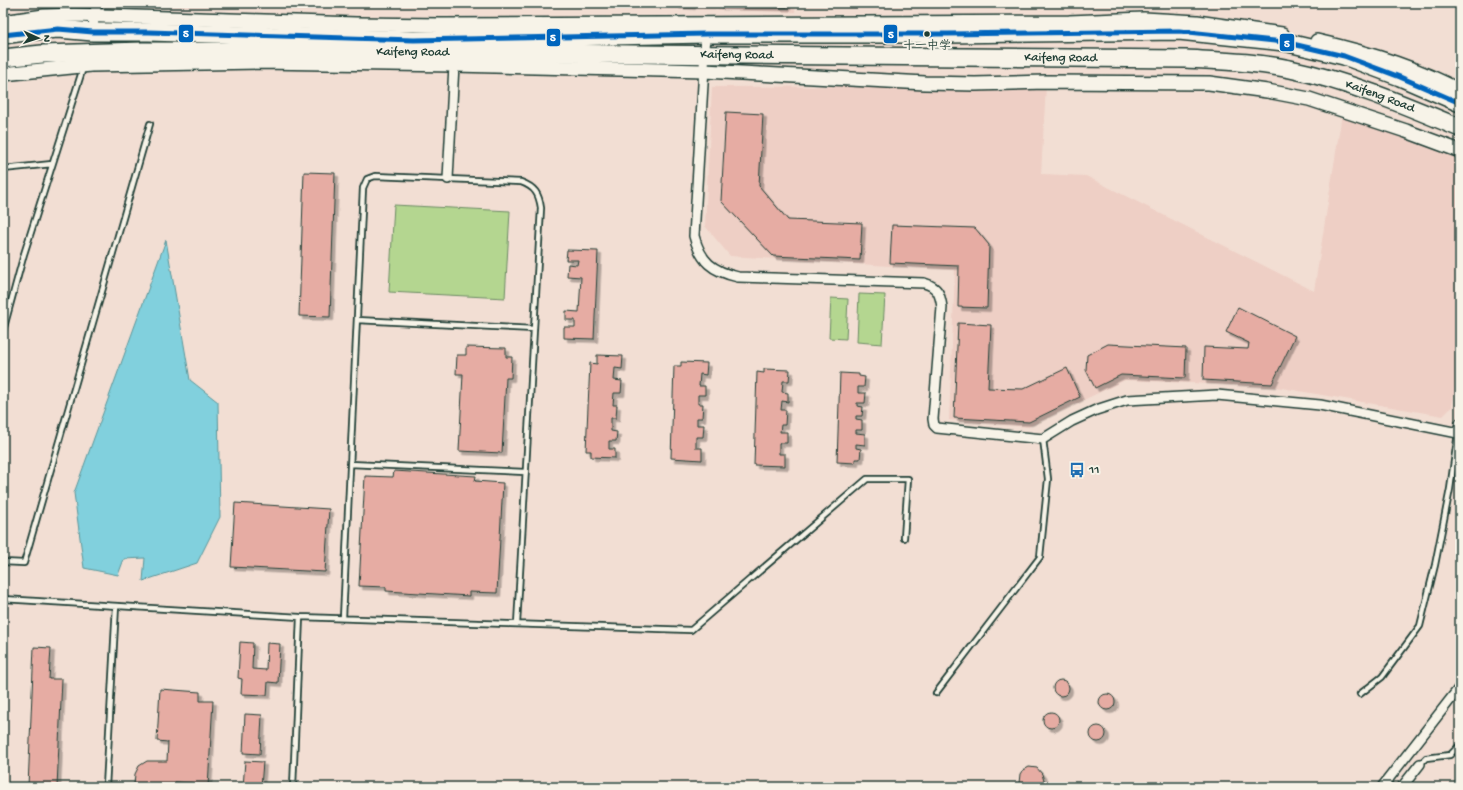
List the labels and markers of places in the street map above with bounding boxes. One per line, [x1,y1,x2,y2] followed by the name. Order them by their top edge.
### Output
[922,29,932,39] marker: 十一中学
[903,39,951,54] place label: 十一中学
[1068,461,1086,479] bus stop icon: 11
[1088,463,1100,478] place label: 11

